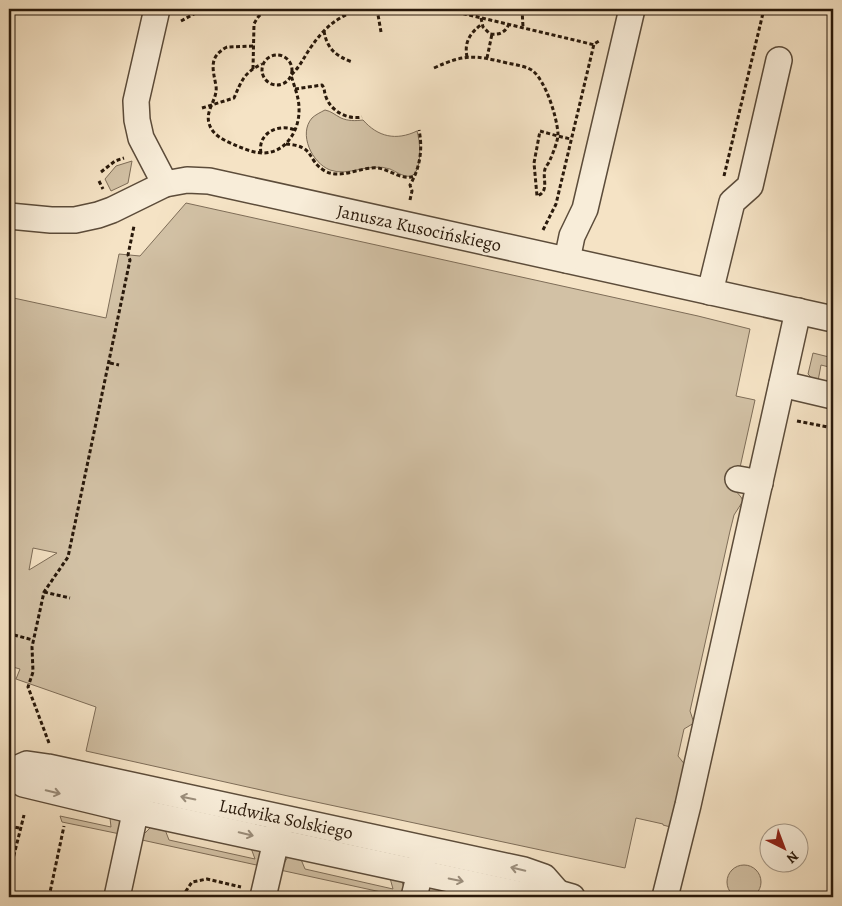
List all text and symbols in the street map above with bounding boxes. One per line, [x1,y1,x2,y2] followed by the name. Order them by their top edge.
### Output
[335,199,504,257] street label: Janusza Kusocińskiego
[44,788,60,797] one-way arrow
[180,793,196,802] one-way arrow
[217,793,355,845] street label: Ludwika Solskiego
[760,824,810,874] north arrow
[237,830,253,839] one-way arrow
[782,847,803,868] text: N
[510,864,526,873] one-way arrow
[447,876,463,885] one-way arrow

